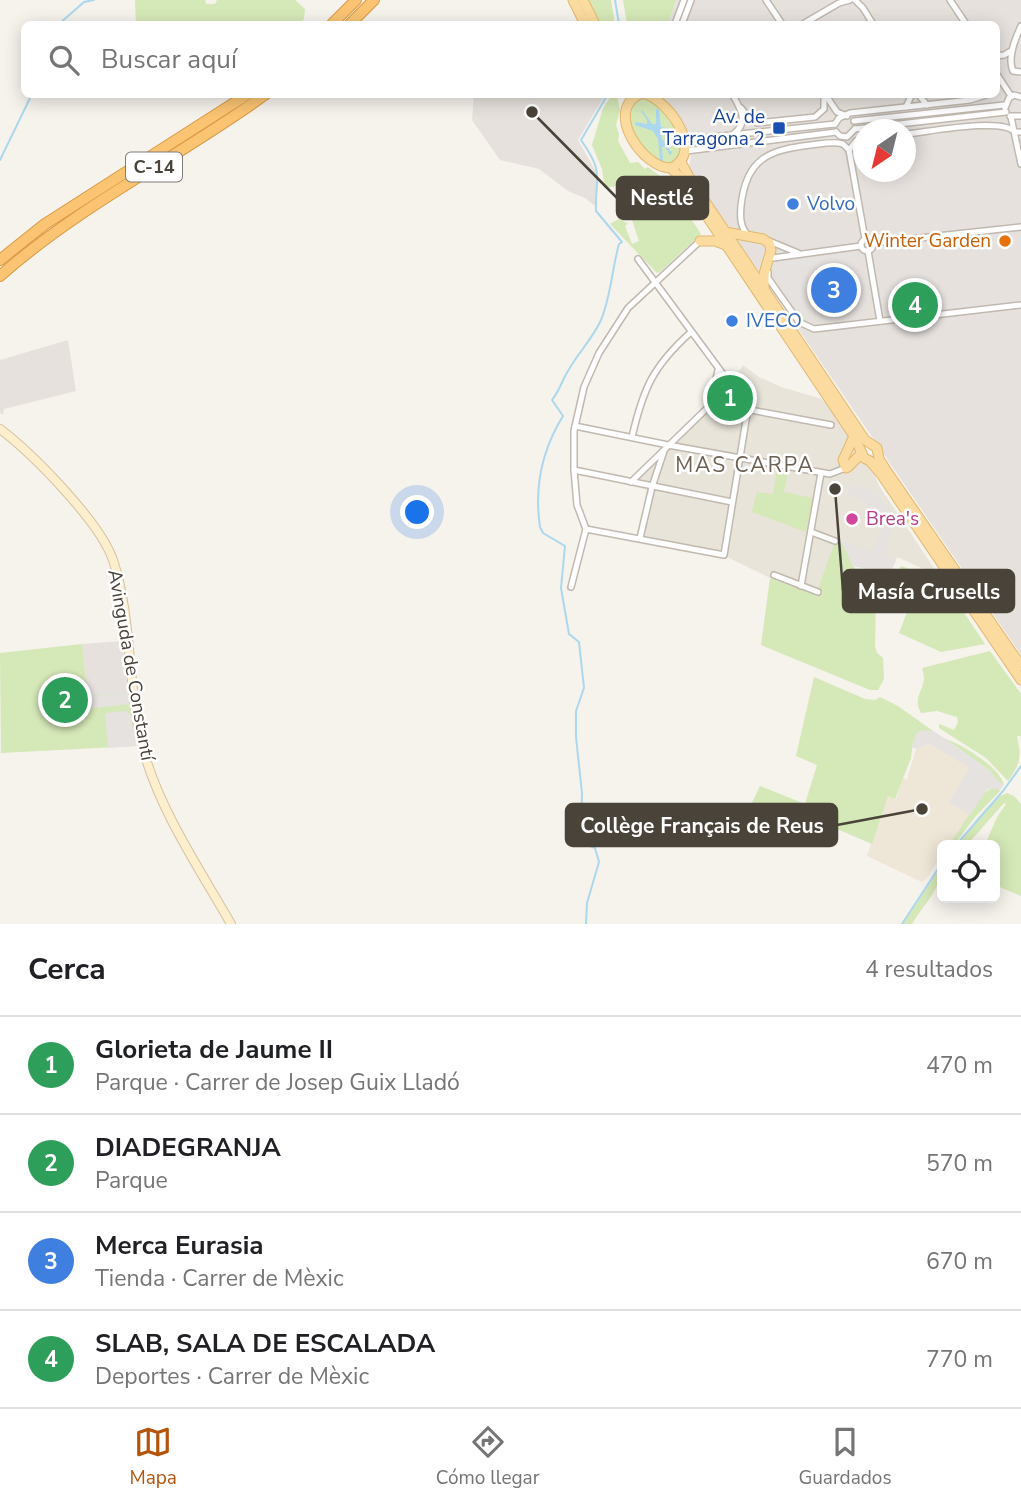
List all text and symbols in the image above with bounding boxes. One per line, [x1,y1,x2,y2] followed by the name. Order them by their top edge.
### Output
[21,21,1000,98] search box
[45,41,83,79] icon: search
[101,42,237,77] text: Buscar aquí
[663,104,765,152] place label: Av. de Tarragona 2
[853,119,916,182] north arrow
[771,120,787,136] marker: Av. de Tarragona 2
[126,152,182,182] road number: C-14
[617,177,708,219] callout: Nestlé
[630,184,694,212] text: Nestlé
[806,191,855,217] place label: Volvo
[785,196,801,212] marker: Volvo
[864,228,991,254] place label: Winter Garden
[997,233,1013,249] marker: Winter Garden
[811,264,857,316] pin: 3
[892,279,938,331] pin: 4
[746,308,802,334] place label: IVECO
[724,313,740,329] marker: IVECO
[707,372,753,424] pin: 1
[675,451,815,479] district label: MAS CARPA
[400,495,434,529] your location
[866,506,919,532] place label: Brea's
[844,511,860,527] marker: Brea's
[101,568,161,764] street label: Avinguda de Constantí
[843,570,1014,612] callout: Masía Crusells
[858,578,1000,606] text: Masía Crusells
[42,674,88,726] pin: 2
[566,804,837,846] callout: Collège Français de Reus
[580,812,824,840] text: Collège Français de Reus
[937,840,1000,903] map controls
[937,840,1000,903] button: locate
[28,949,106,990] text: Cerca
[865,954,993,985] text: 4 resultados
[95,1032,333,1067] text: Glorieta de Jaume II
[44,1050,58,1081] text: 1
[926,1050,993,1081] text: 470 m
[95,1067,460,1098] text: Parque · Carrer de Josep Guix Lladó
[95,1130,281,1165] text: DIADEGRANJA
[44,1148,58,1179] text: 2
[926,1148,993,1179] text: 570 m
[95,1165,168,1196] text: Parque
[95,1228,263,1263] text: Merca Eurasia
[44,1246,58,1277] text: 3
[926,1246,993,1277] text: 670 m
[95,1263,344,1294] text: Tienda · Carrer de Mèxic
[95,1326,435,1361] text: SLAB, SALA DE ESCALADA
[44,1344,58,1375] text: 4
[926,1344,993,1375] text: 770 m
[95,1361,369,1392] text: Deportes · Carrer de Mèxic
[129,1423,177,1491] tab: Mapa
[436,1423,540,1491] tab: Cómo llegar
[798,1423,892,1491] tab: Guardados

